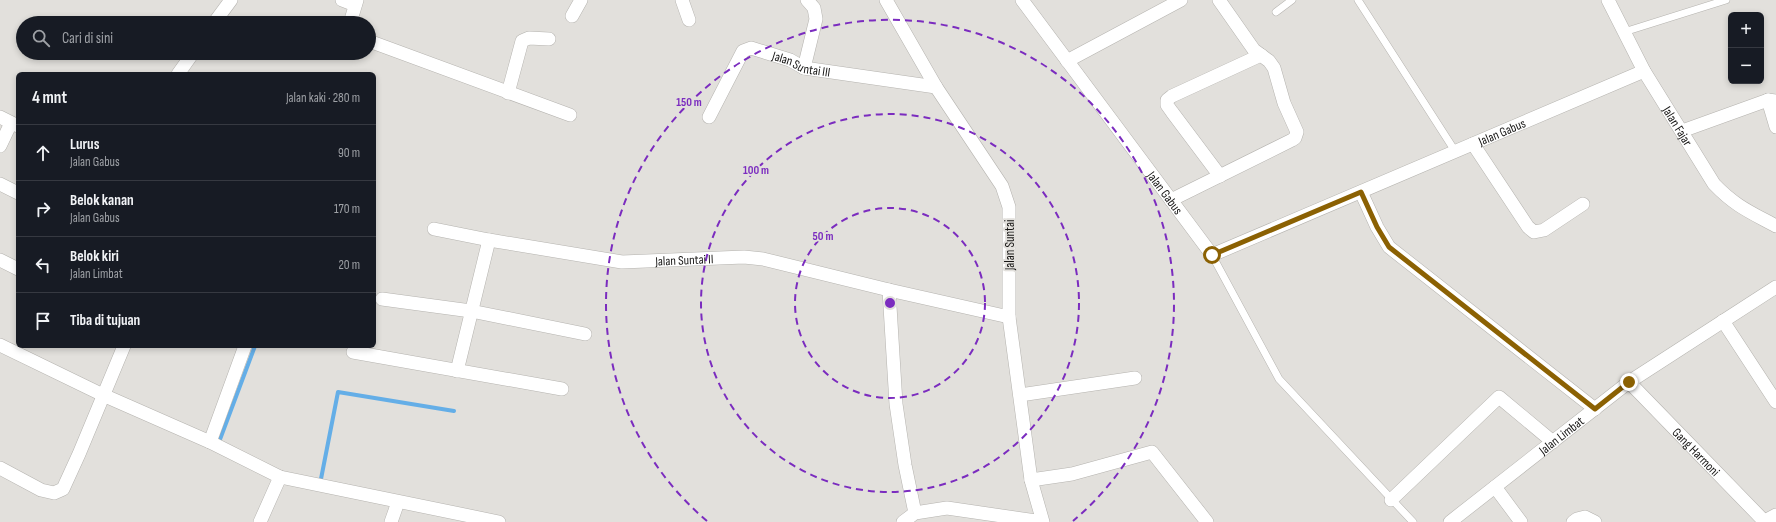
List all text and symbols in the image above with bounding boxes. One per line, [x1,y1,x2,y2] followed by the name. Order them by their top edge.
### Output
[1728,12,1764,84] map controls
[1728,12,1764,48] button: +
[16,16,376,60] search box
[30,27,52,49] icon: search
[62,29,113,48] text: Cari di sini
[769,48,831,81] street label: Jalan Suntai III
[1728,48,1764,84] button: −
[32,88,67,108] text: 4 mnt
[286,90,360,106] text: Jalan kaki · 280 m
[676,95,702,110] text: 150 m
[1658,103,1695,149] street label: Jalan Fajar
[1475,115,1529,150] street label: Jalan Gabus
[70,135,99,154] text: Lurus
[32,142,54,164] icon: ahead
[338,145,360,161] text: 90 m
[70,154,120,170] text: Jalan Gabus
[743,163,769,178] text: 100 m
[1143,168,1186,218] street label: Jalan Gabus
[70,191,134,210] text: Belok kanan
[32,198,54,220] icon: right
[334,201,360,217] text: 170 m
[70,210,120,226] text: Jalan Gabus
[1002,220,1018,271] street label: Jalan Suntai
[813,229,833,244] text: 50 m
[1203,246,1221,264] route start
[70,247,119,266] text: Belok kiri
[654,251,714,270] street label: Jalan Suntai II
[32,254,54,276] icon: left
[338,257,360,273] text: 20 m
[70,266,123,282] text: Jalan Limbat
[883,296,897,310] centre of rings
[32,310,54,332] icon: arrive
[70,311,140,330] text: Tiba di tujuan
[1620,373,1638,391] route end
[1535,413,1587,459] street label: Jalan Limbat
[1669,425,1723,480] street label: Gang Harmoni

